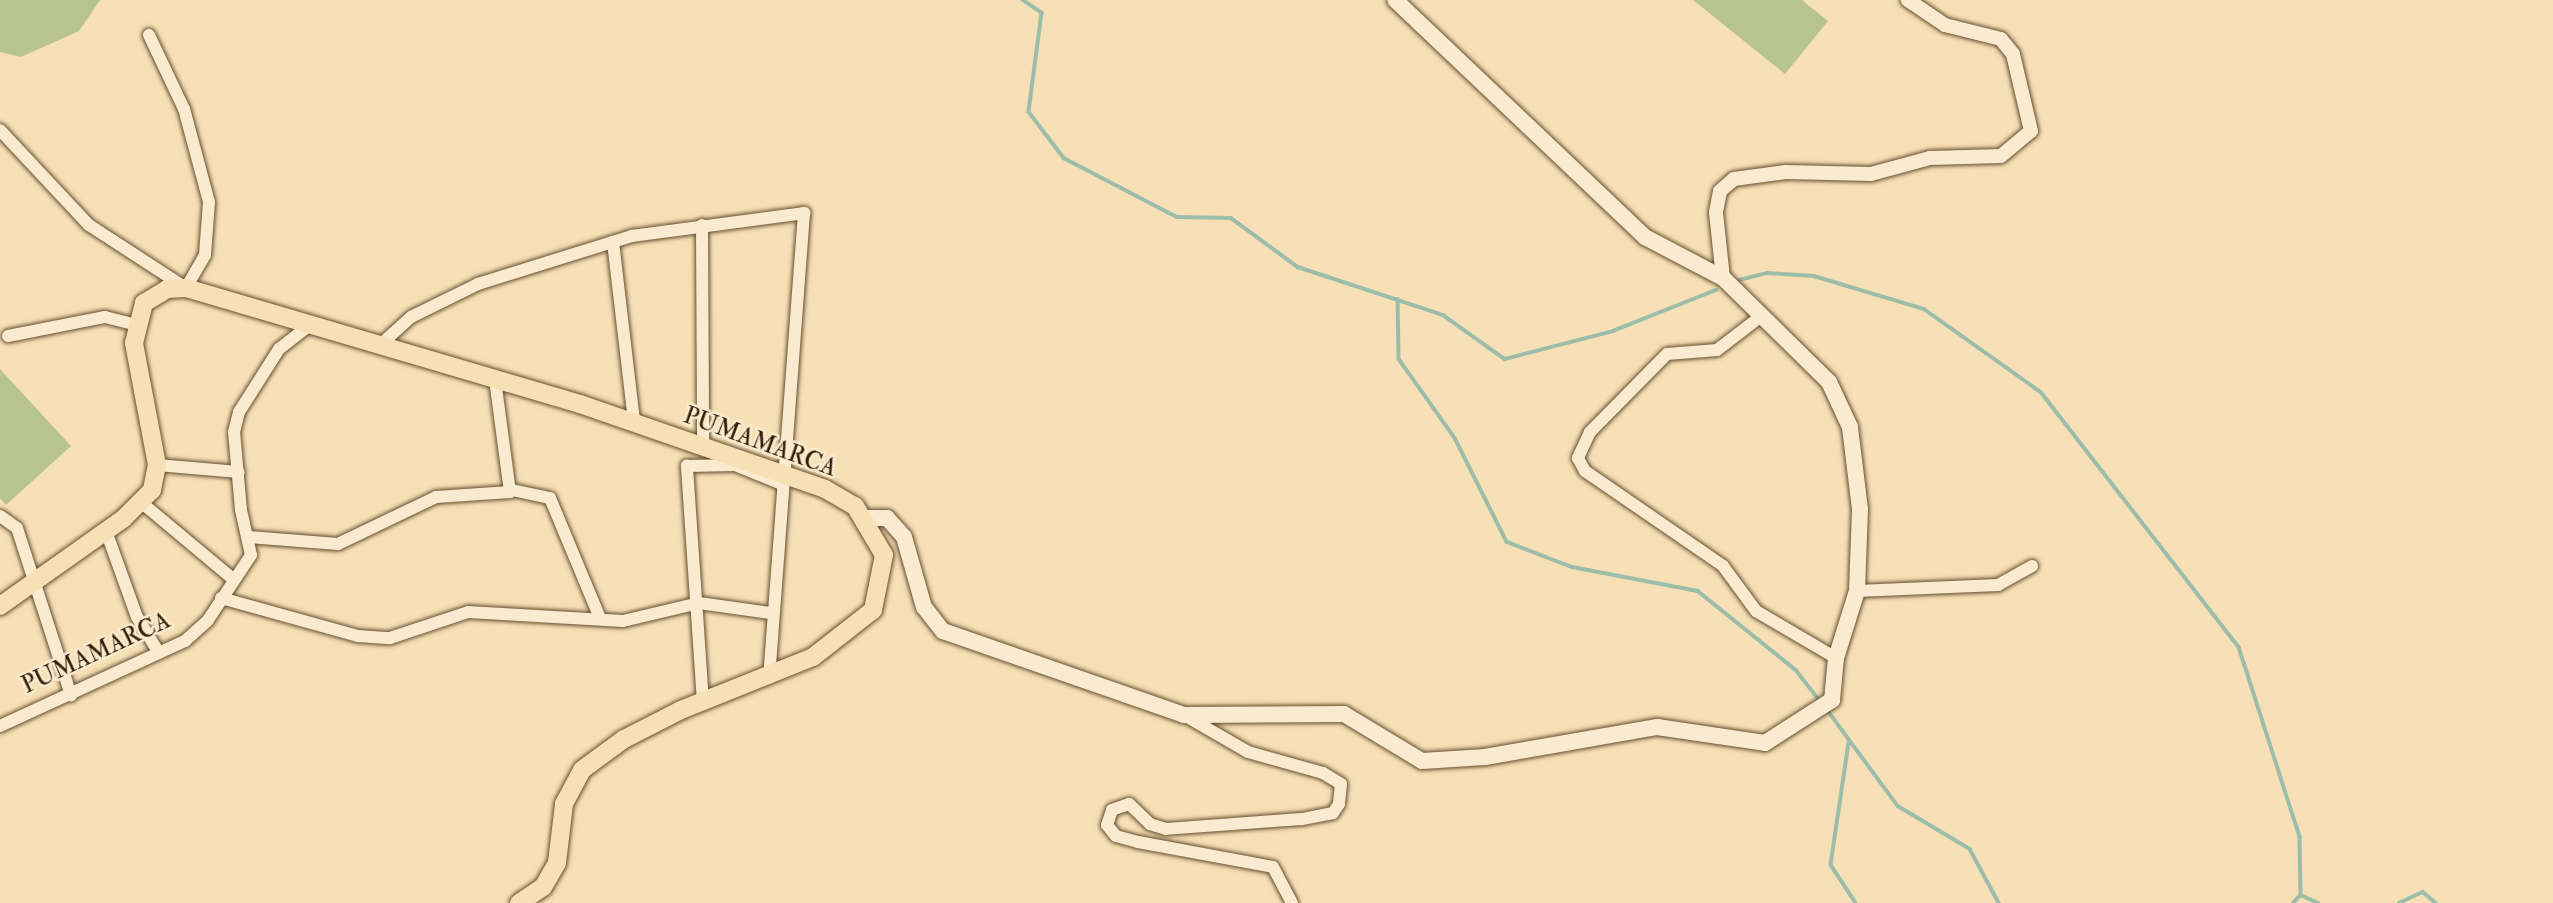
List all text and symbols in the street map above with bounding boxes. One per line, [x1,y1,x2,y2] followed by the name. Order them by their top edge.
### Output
[680,401,840,483] street label: PUMAMARCA
[17,606,175,700] street label: PUMAMARCA

